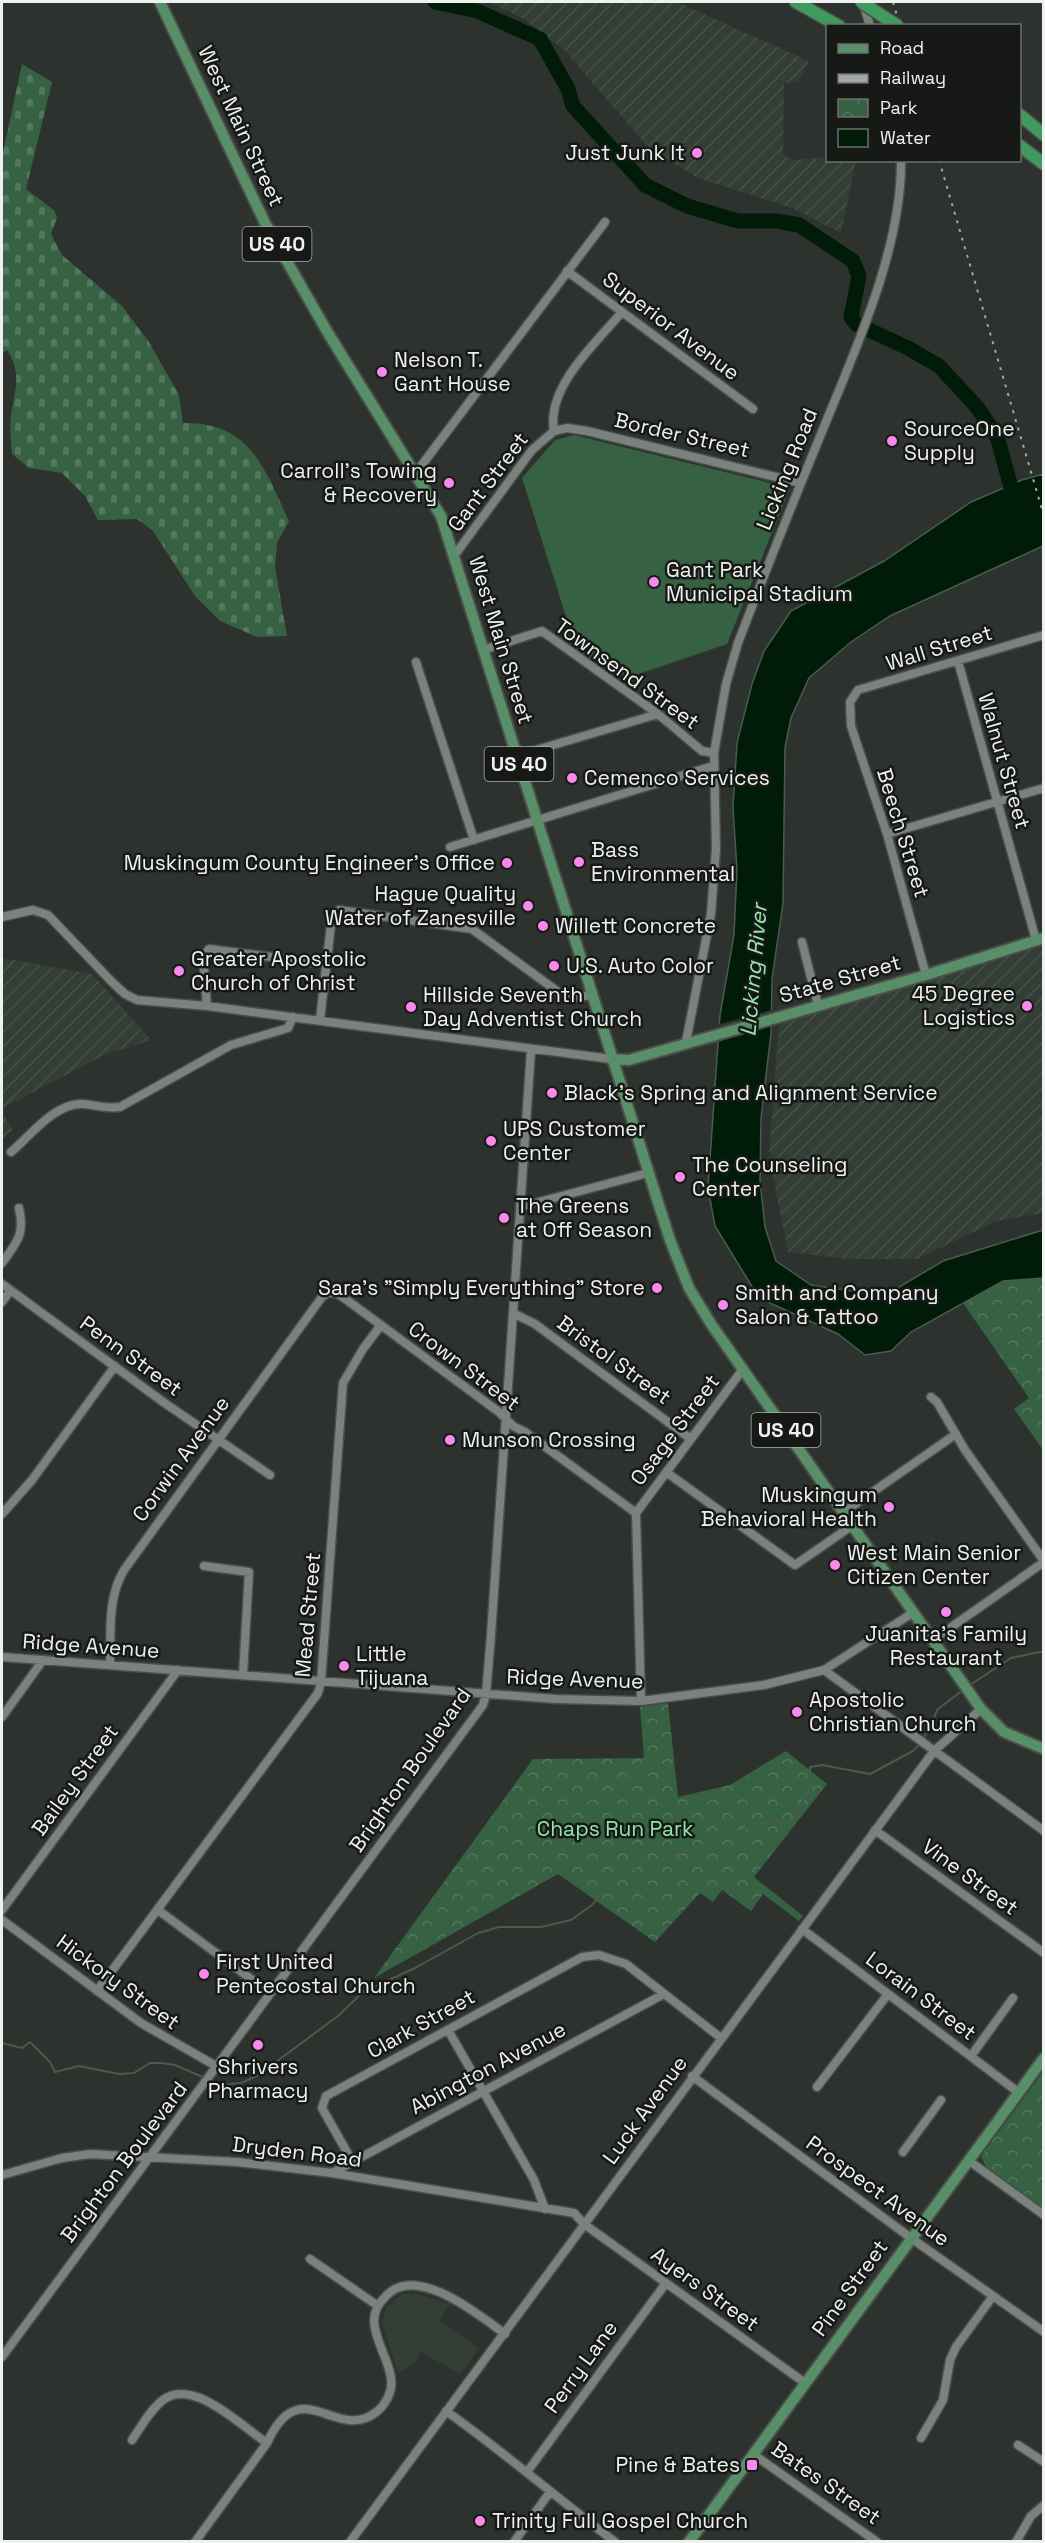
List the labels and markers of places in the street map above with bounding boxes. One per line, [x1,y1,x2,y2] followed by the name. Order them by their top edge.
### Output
[565,139,685,166] place label: Just Junk It
[690,146,704,160] marker: Just Junk It
[394,346,511,397] place label: Nelson T. Gant House
[375,365,389,379] marker: Nelson T. Gant House
[904,415,1015,466] place label: SourceOne Supply
[885,434,899,448] marker: SourceOne Supply
[280,457,437,508] place label: Carroll's Towing & Recovery
[442,476,456,490] marker: Carroll's Towing & Recovery
[666,556,853,607] place label: Gant Park Municipal Stadium
[647,575,661,589] marker: Gant Park Municipal Stadium
[584,764,770,791] place label: Cemenco Services
[565,771,579,785] marker: Cemenco Services
[591,836,735,887] place label: Bass Environmental
[124,849,495,876] place label: Muskingum County Engineer's Office
[572,855,586,869] marker: Bass Environmental
[500,856,514,870] marker: Muskingum County Engineer's Office
[325,880,516,931] place label: Hague Quality Water of Zanesville
[521,899,535,913] marker: Hague Quality Water of Zanesville
[555,912,716,939] place label: Willett Concrete
[536,919,550,933] marker: Willett Concrete
[191,945,367,996] place label: Greater Apostolic Church of Christ
[566,952,714,979] place label: U.S. Auto Color
[547,959,561,973] marker: U.S. Auto Color
[172,964,186,978] marker: Greater Apostolic Church of Christ
[912,980,1015,1031] place label: 45 Degree Logistics
[423,981,642,1032] place label: Hillside Seventh Day Adventist Church
[1020,999,1034,1013] marker: 45 Degree Logistics
[404,1000,418,1014] marker: Hillside Seventh Day Adventist Church
[564,1079,938,1106] place label: Black's Spring and Alignment Service
[545,1086,559,1100] marker: Black's Spring and Alignment Service
[503,1115,646,1166] place label: UPS Customer Center
[484,1134,498,1148] marker: UPS Customer Center
[692,1151,847,1202] place label: The Counseling Center
[673,1170,687,1184] marker: The Counseling Center
[516,1192,652,1243] place label: The Greens at Off Season
[497,1211,511,1225] marker: The Greens at Off Season
[318,1274,645,1301] place label: Sara's "Simply Everything" Store
[735,1279,939,1330] place label: Smith and Company Salon & Tattoo
[650,1281,664,1295] marker: Sara's "Simply Everything" Store
[716,1298,730,1312] marker: Smith and Company Salon & Tattoo
[462,1426,636,1453] place label: Munson Crossing
[443,1433,457,1447] marker: Munson Crossing
[701,1481,877,1532] place label: Muskingum Behavioral Health
[882,1500,896,1514] marker: Muskingum Behavioral Health
[847,1539,1021,1590] place label: West Main Senior Citizen Center
[828,1558,842,1572] marker: West Main Senior Citizen Center
[939,1605,953,1619] marker: Juanita's Family Restaurant
[865,1620,1027,1671] place label: Juanita's Family Restaurant
[356,1640,428,1691] place label: Little Tijuana
[337,1659,351,1673] marker: Little Tijuana
[809,1686,976,1737] place label: Apostolic Christian Church
[790,1705,804,1719] marker: Apostolic Christian Church
[216,1948,416,1999] place label: First United Pentecostal Church
[197,1967,211,1981] marker: First United Pentecostal Church
[251,2038,265,2052] marker: Shrivers Pharmacy
[208,2053,308,2104] place label: Shrivers Pharmacy
[615,2451,740,2478] place label: Pine & Bates
[745,2458,759,2472] marker: Pine & Bates
[492,2507,748,2534] place label: Trinity Full Gospel Church
[473,2514,487,2528] marker: Trinity Full Gospel Church

